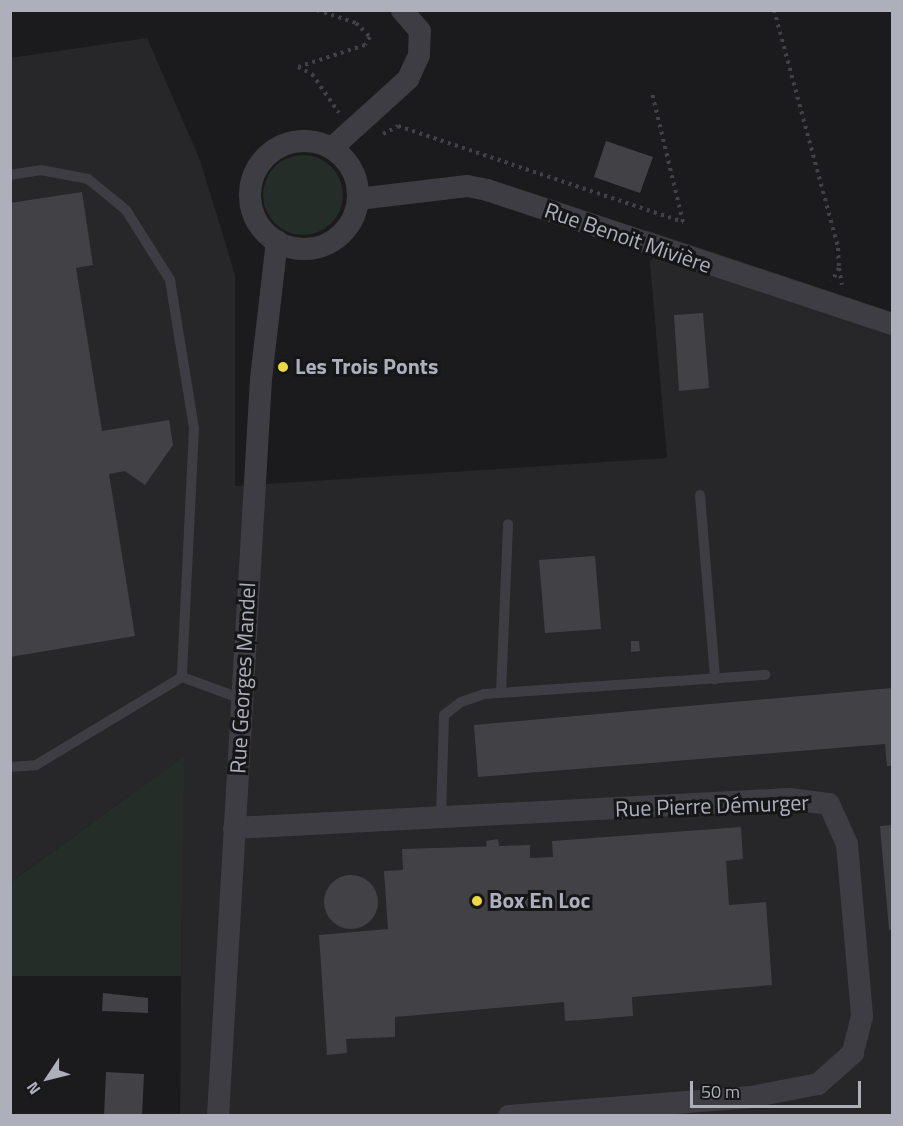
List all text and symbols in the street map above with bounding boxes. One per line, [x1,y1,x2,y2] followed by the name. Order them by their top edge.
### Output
[541,197,715,279] street label: Rue Benoit Mivière
[295,354,438,380] place label: Les Trois Ponts
[276,360,290,374] marker: Les Trois Ponts
[225,582,261,774] street label: Rue Georges Mandel
[615,789,809,823] street label: Rue Pierre Démurger
[489,888,590,914] place label: Box En Loc
[470,894,484,908] marker: Box En Loc
[18,1048,78,1108] north arrow
[693,1069,864,1107] scale bar
[20,1077,46,1100] text: N
[701,1078,740,1105] text: 50 m

